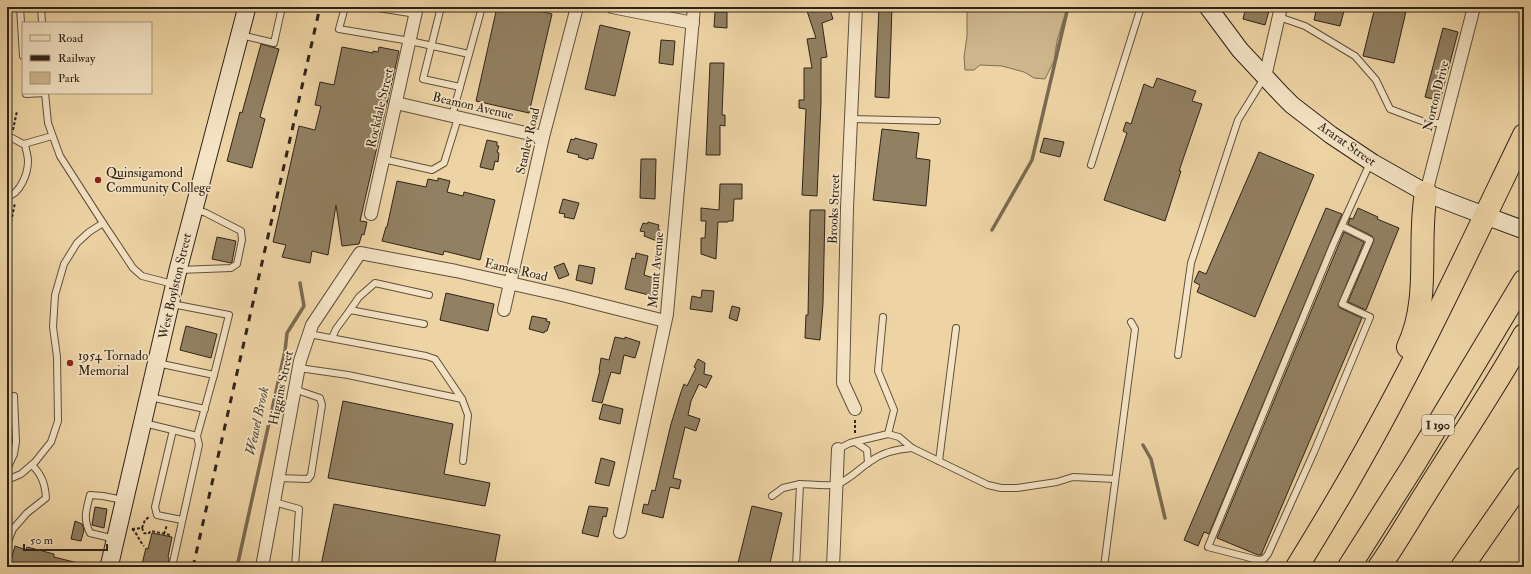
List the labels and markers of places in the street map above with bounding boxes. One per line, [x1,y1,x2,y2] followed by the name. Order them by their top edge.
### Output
[106,165,211,197] place label: Quinsigamond Community College
[93,175,103,185] marker: Quinsigamond Community College
[78,348,148,379] place label: 1954 Tornado Memorial
[65,358,75,368] marker: 1954 Tornado Memorial

